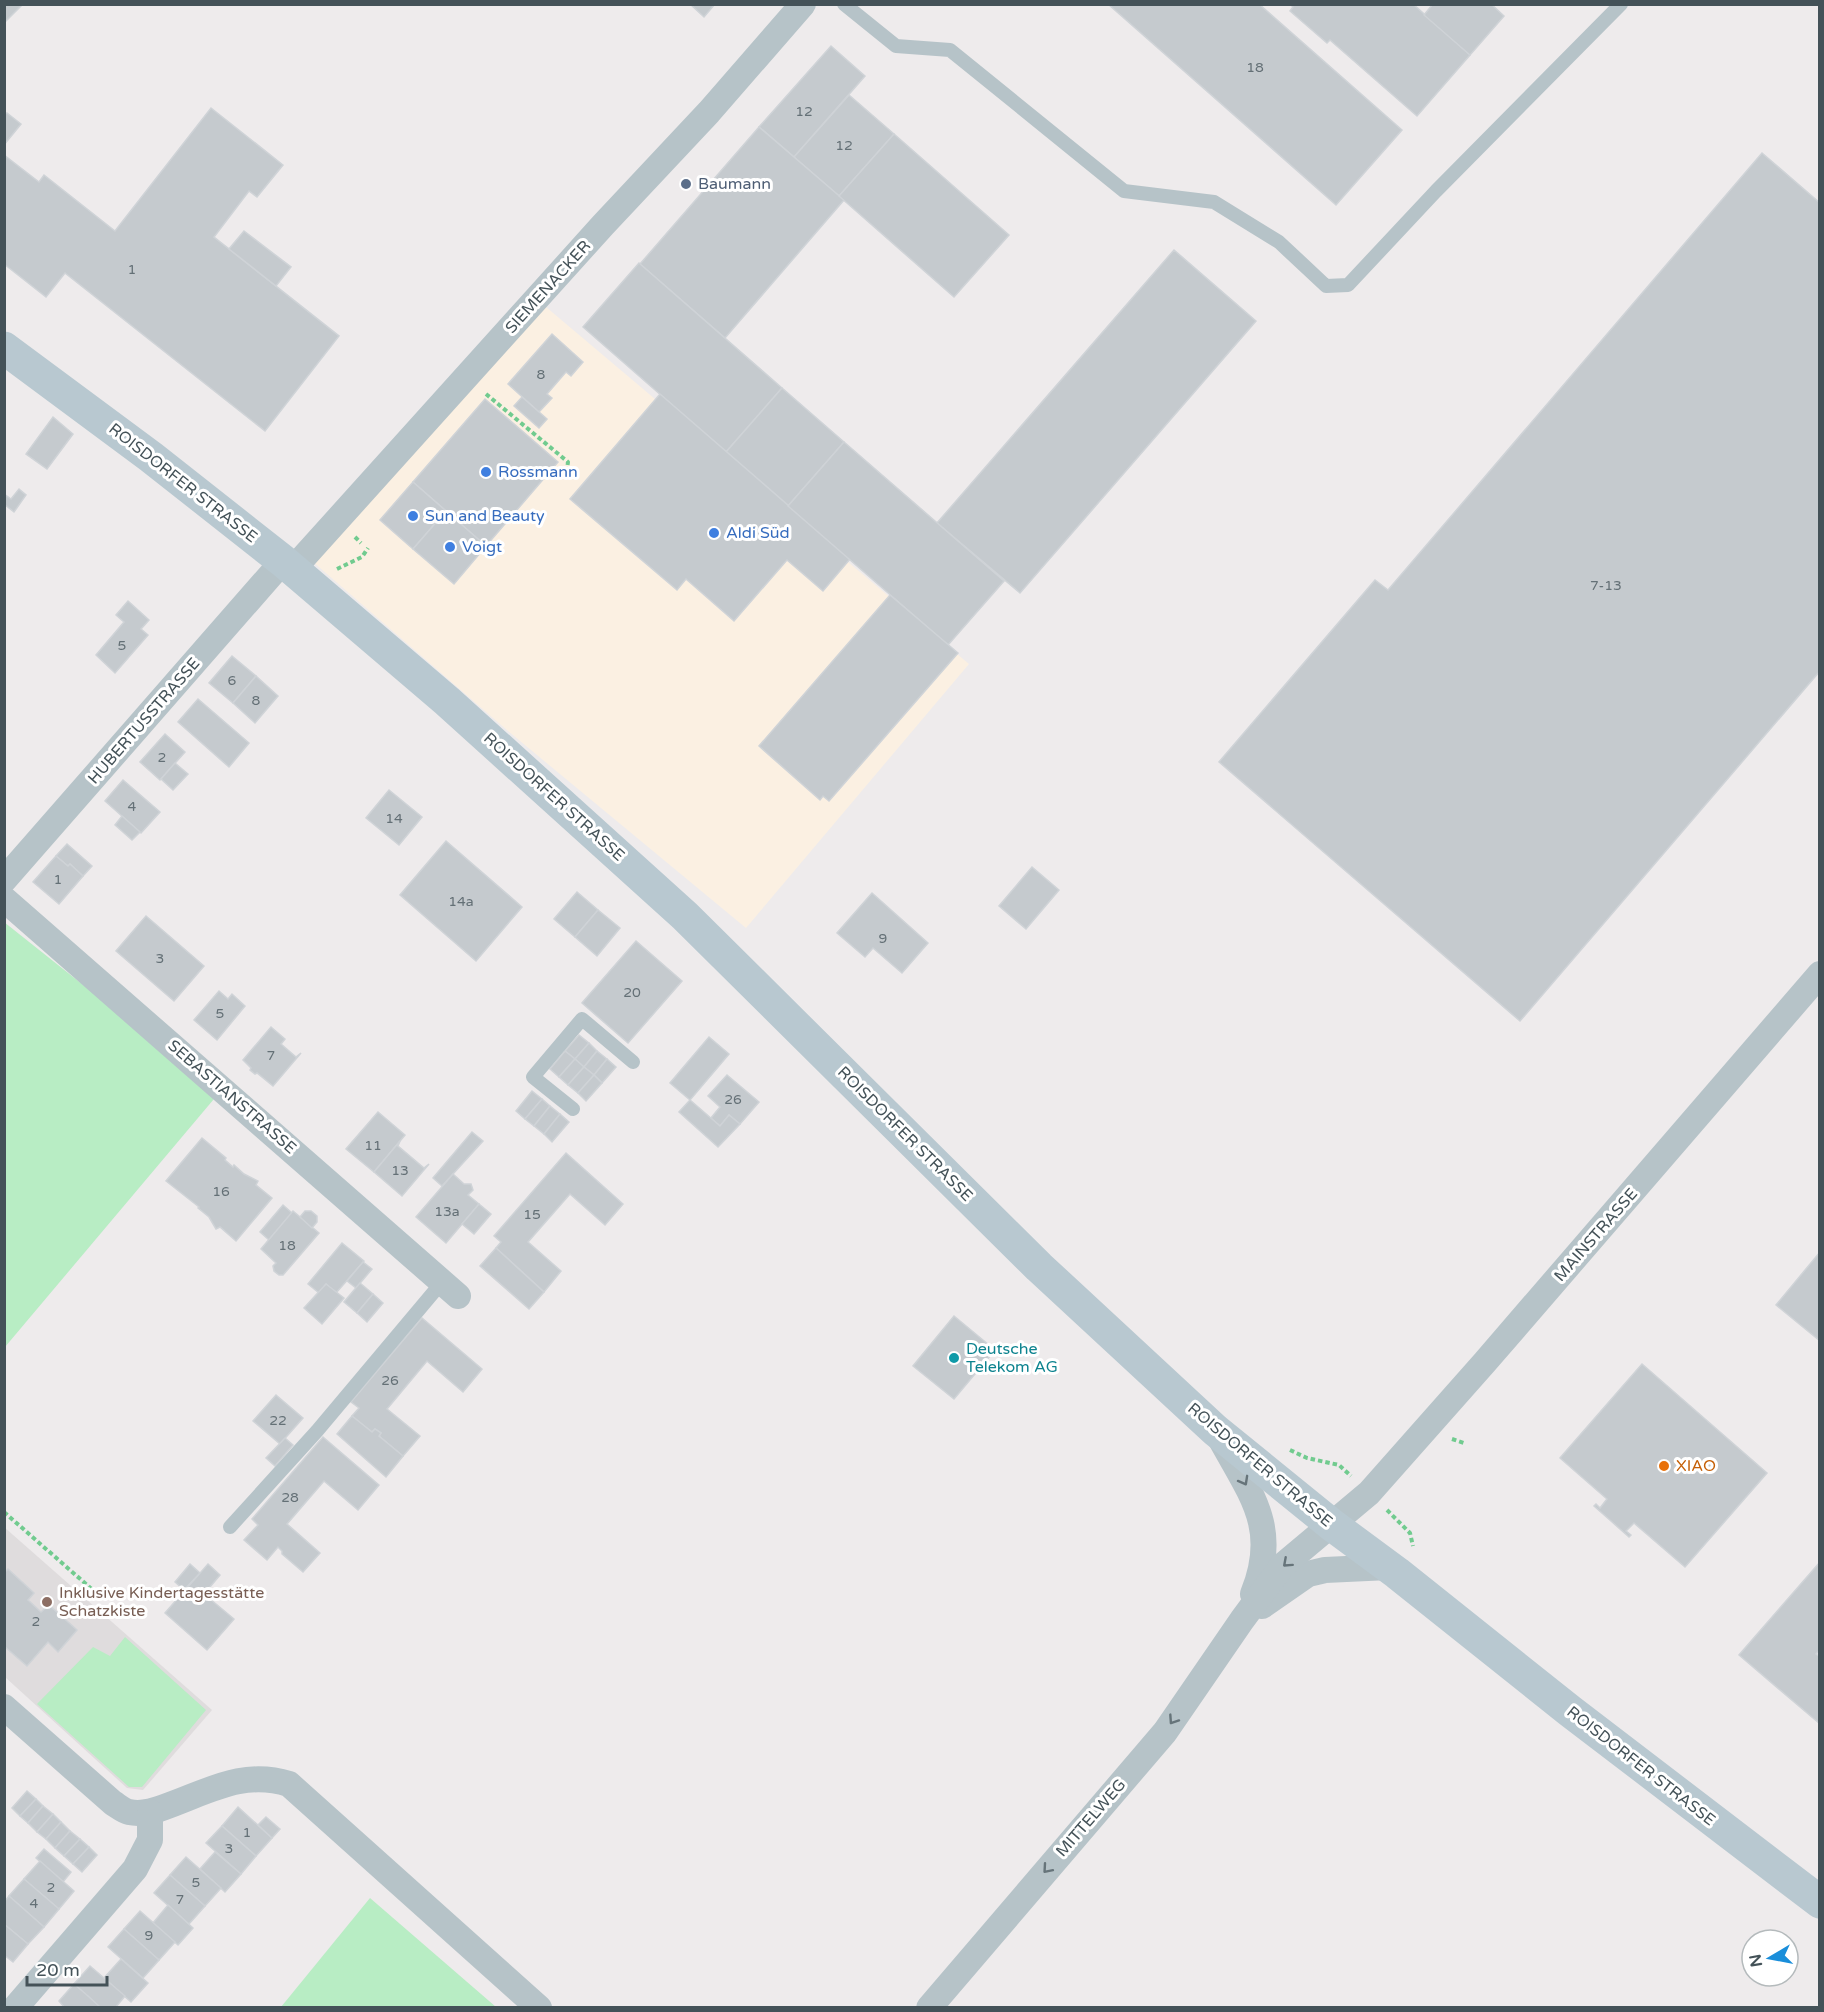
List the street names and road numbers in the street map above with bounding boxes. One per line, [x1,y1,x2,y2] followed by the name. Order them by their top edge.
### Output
[501,236,595,338] street label: SIEMENACKER
[105,419,261,547] street label: ROISDORFER STRASSE
[84,654,204,788] street label: HUBERTUSSTRASSE
[479,728,629,866] street label: ROISDORFER STRASSE
[164,1036,300,1158] street label: SEBASTIANSTRASSE
[833,1062,977,1206] street label: ROISDORFER STRASSE
[1550,1184,1642,1286] street label: MAINSTRASSE
[1183,1399,1337,1531] street label: ROISDORFER STRASSE
[1563,1702,1719,1830] street label: ROISDORFER STRASSE
[1052,1775,1130,1861] street label: MITTELWEG

